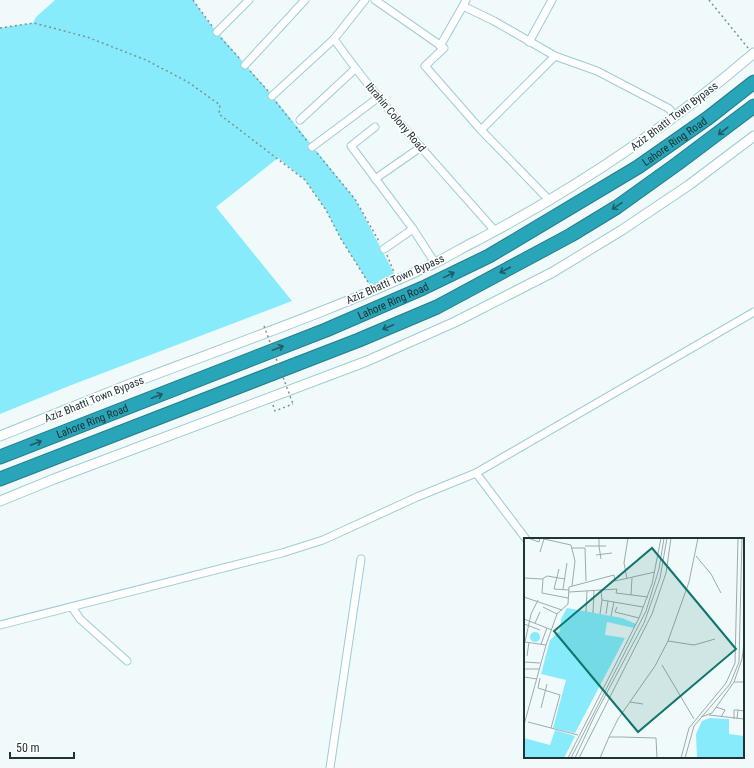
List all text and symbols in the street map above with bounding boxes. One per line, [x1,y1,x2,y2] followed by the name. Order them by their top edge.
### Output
[628,79,721,154] street label: Aziz Bhatti Town Bypass
[363,80,428,155] street label: Ibrahin Colony Road
[640,115,710,169] street label: Lahore Ring Road
[718,126,729,135] one-way arrow
[612,202,623,210] one-way arrow
[344,252,446,307] street label: Aziz Bhatti Town Bypass
[499,267,511,274] one-way arrow
[443,271,455,278] one-way arrow
[356,280,431,322] street label: Lahore Ring Road
[383,324,395,332] one-way arrow
[272,344,284,352] one-way arrow
[43,374,146,425] street label: Aziz Bhatti Town Bypass
[151,391,163,399] one-way arrow
[55,402,130,441] street label: Lahore Ring Road
[30,439,42,447] one-way arrow
[524,538,744,758] inset map
[10,734,74,760] scale bar
[16,741,40,755] text: 50 m

